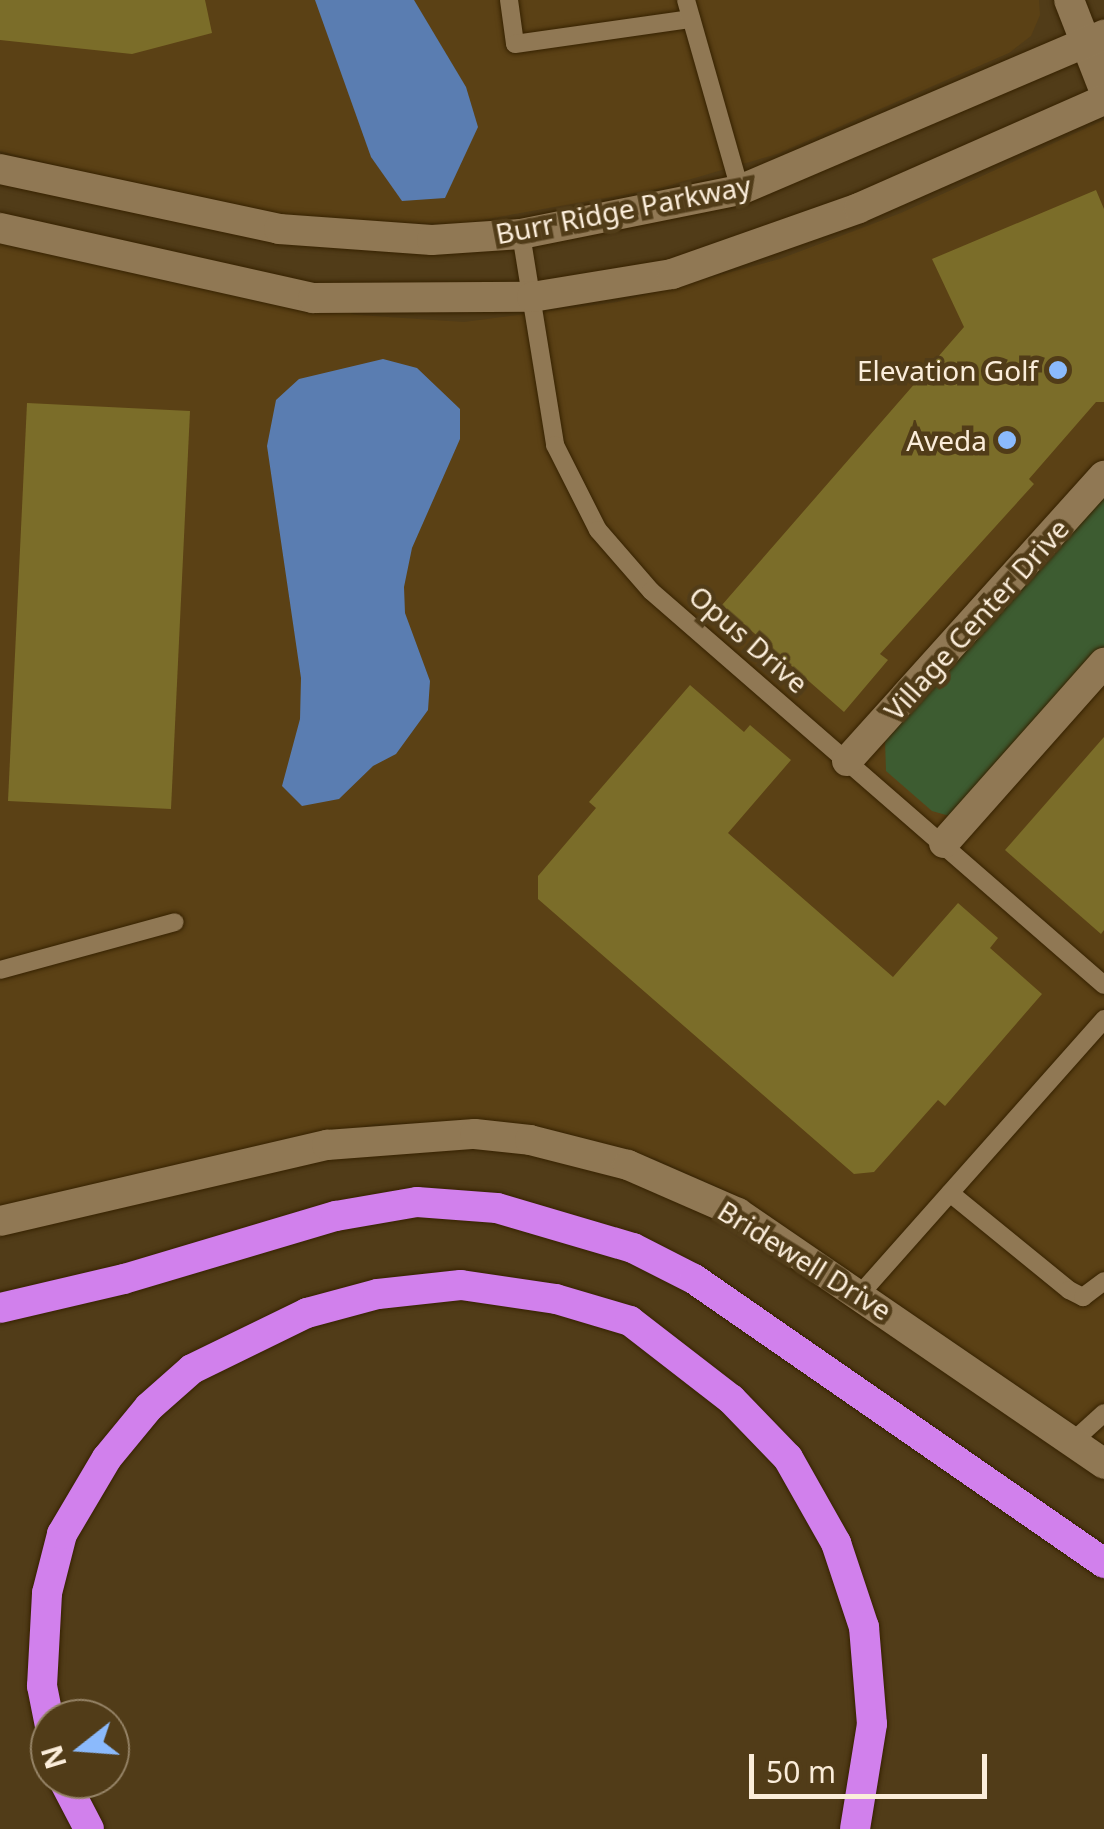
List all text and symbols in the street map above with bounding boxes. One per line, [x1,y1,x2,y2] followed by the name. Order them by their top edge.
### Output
[493,168,753,250] street label: Burr Ridge Parkway
[857,353,1038,387] place label: Elevation Golf
[1047,359,1069,381] marker: Elevation Golf
[906,423,987,457] place label: Aveda
[996,429,1018,451] marker: Aveda
[877,511,1075,727] street label: Village Center Drive
[683,578,815,700] street label: Opus Drive
[712,1193,898,1327] street label: Bridewell Drive
[30,1699,130,1799] north arrow
[754,1734,992,1796] scale bar
[32,1741,75,1774] text: N
[766,1751,836,1792] text: 50 m

